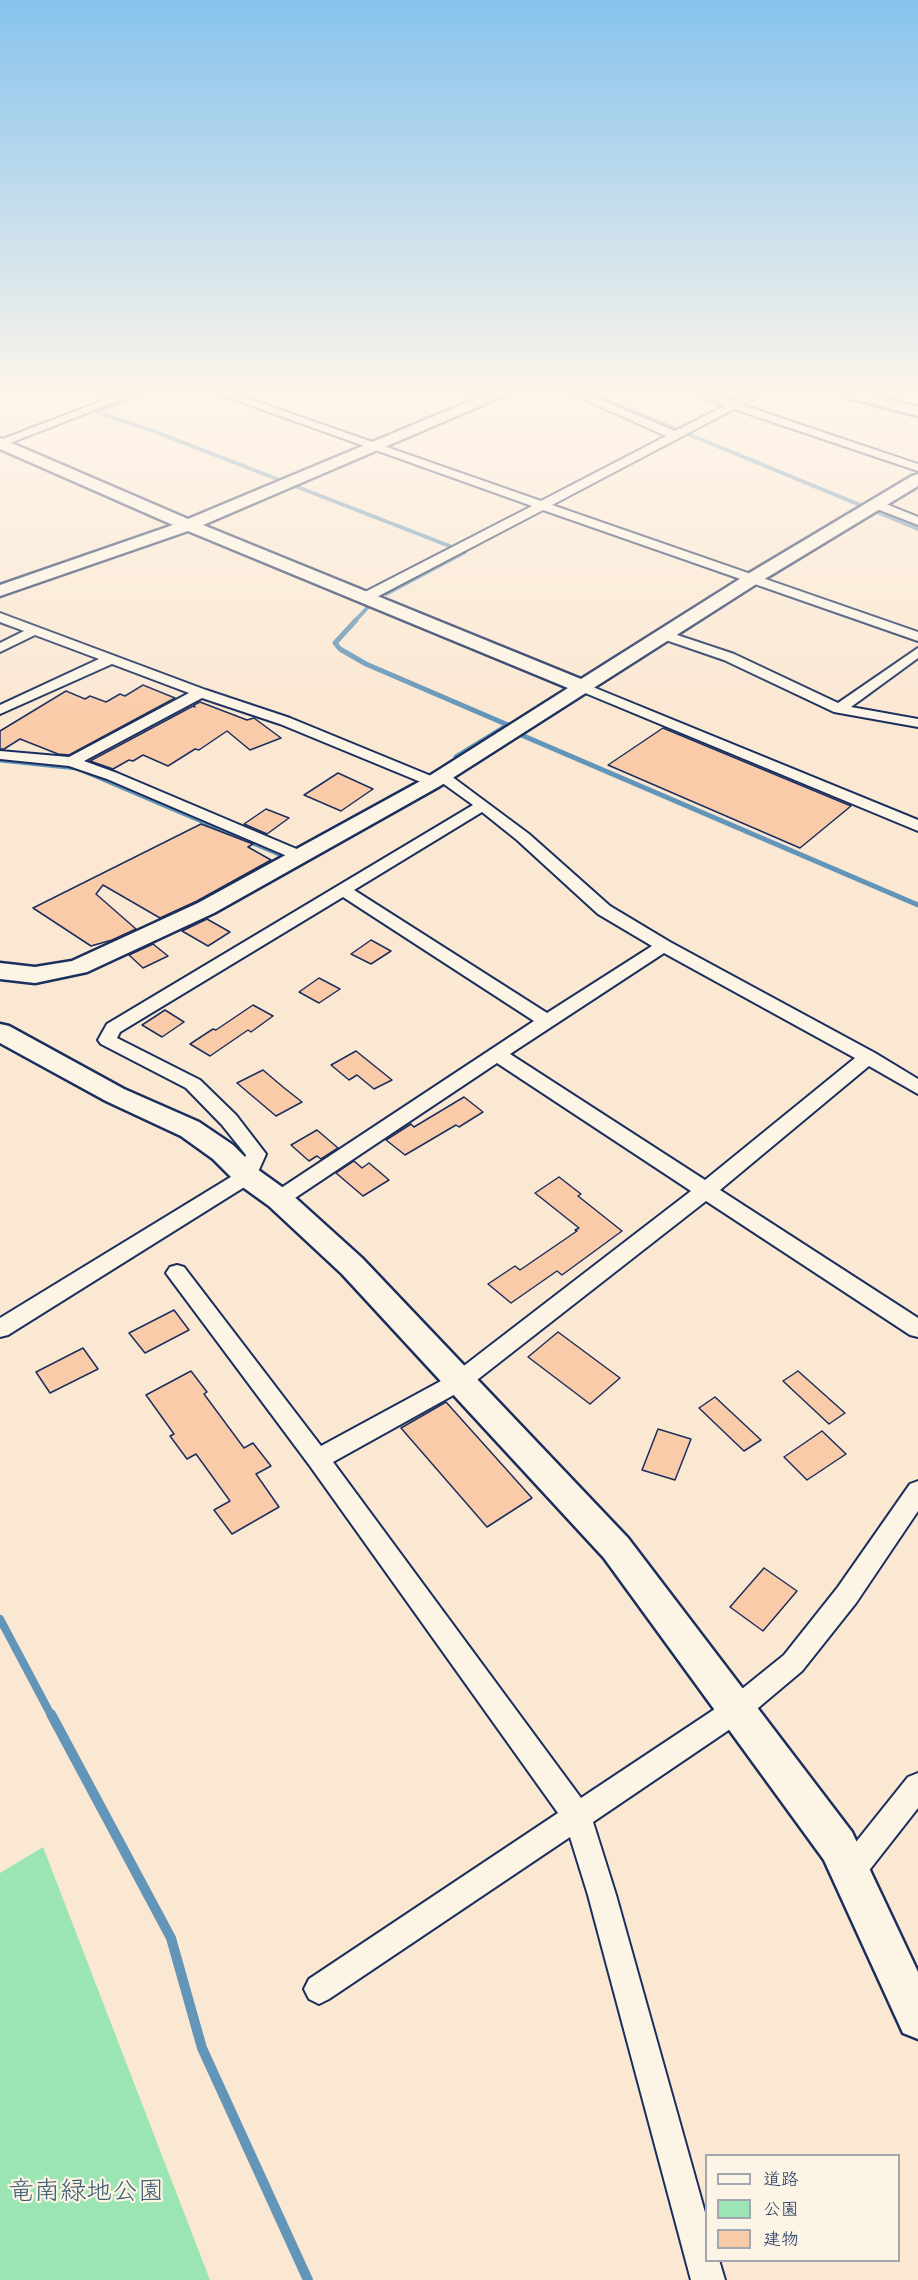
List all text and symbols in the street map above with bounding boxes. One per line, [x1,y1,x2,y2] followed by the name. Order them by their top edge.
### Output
[705,2154,900,2262] legend
[763,2168,799,2194] text: 道路
[8,2179,164,2211] park label: 竜南緑地公園
[763,2198,799,2224] text: 公園
[763,2228,799,2254] text: 建物

